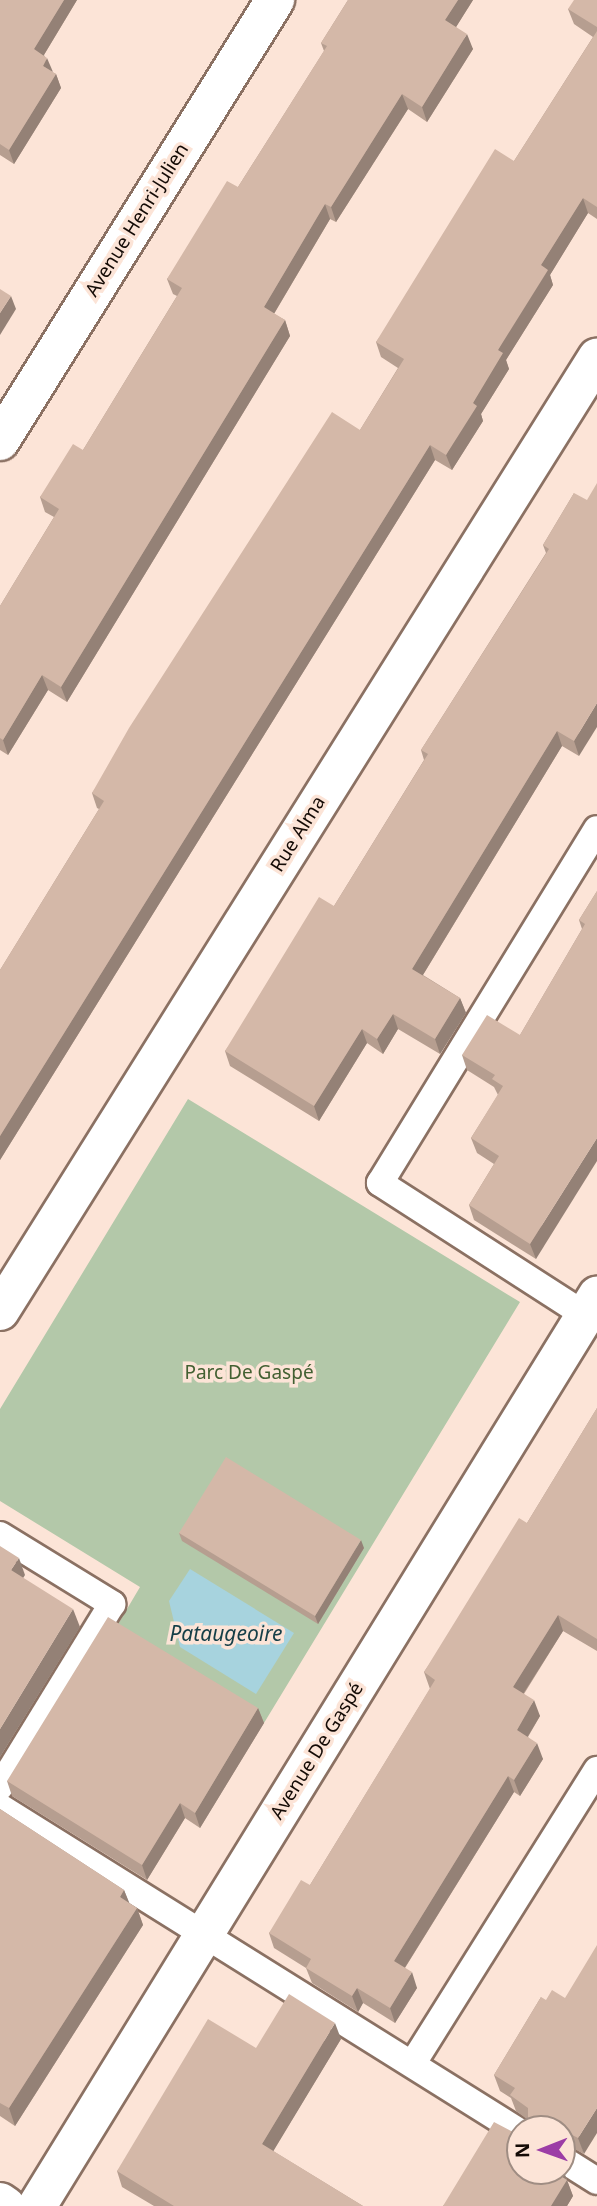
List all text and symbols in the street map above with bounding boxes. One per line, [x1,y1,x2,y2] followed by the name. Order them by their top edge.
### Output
[81,139,193,301] street label: Avenue Henri-Julien
[266,792,330,876] street label: Rue Alma
[184,1362,314,1384] park label: Parc De Gaspé
[169,1620,283,1646] water label: Pataugeoire
[266,1678,368,1824] street label: Avenue De Gaspé
[506,2115,576,2185] north arrow
[509,2142,535,2158] text: N

